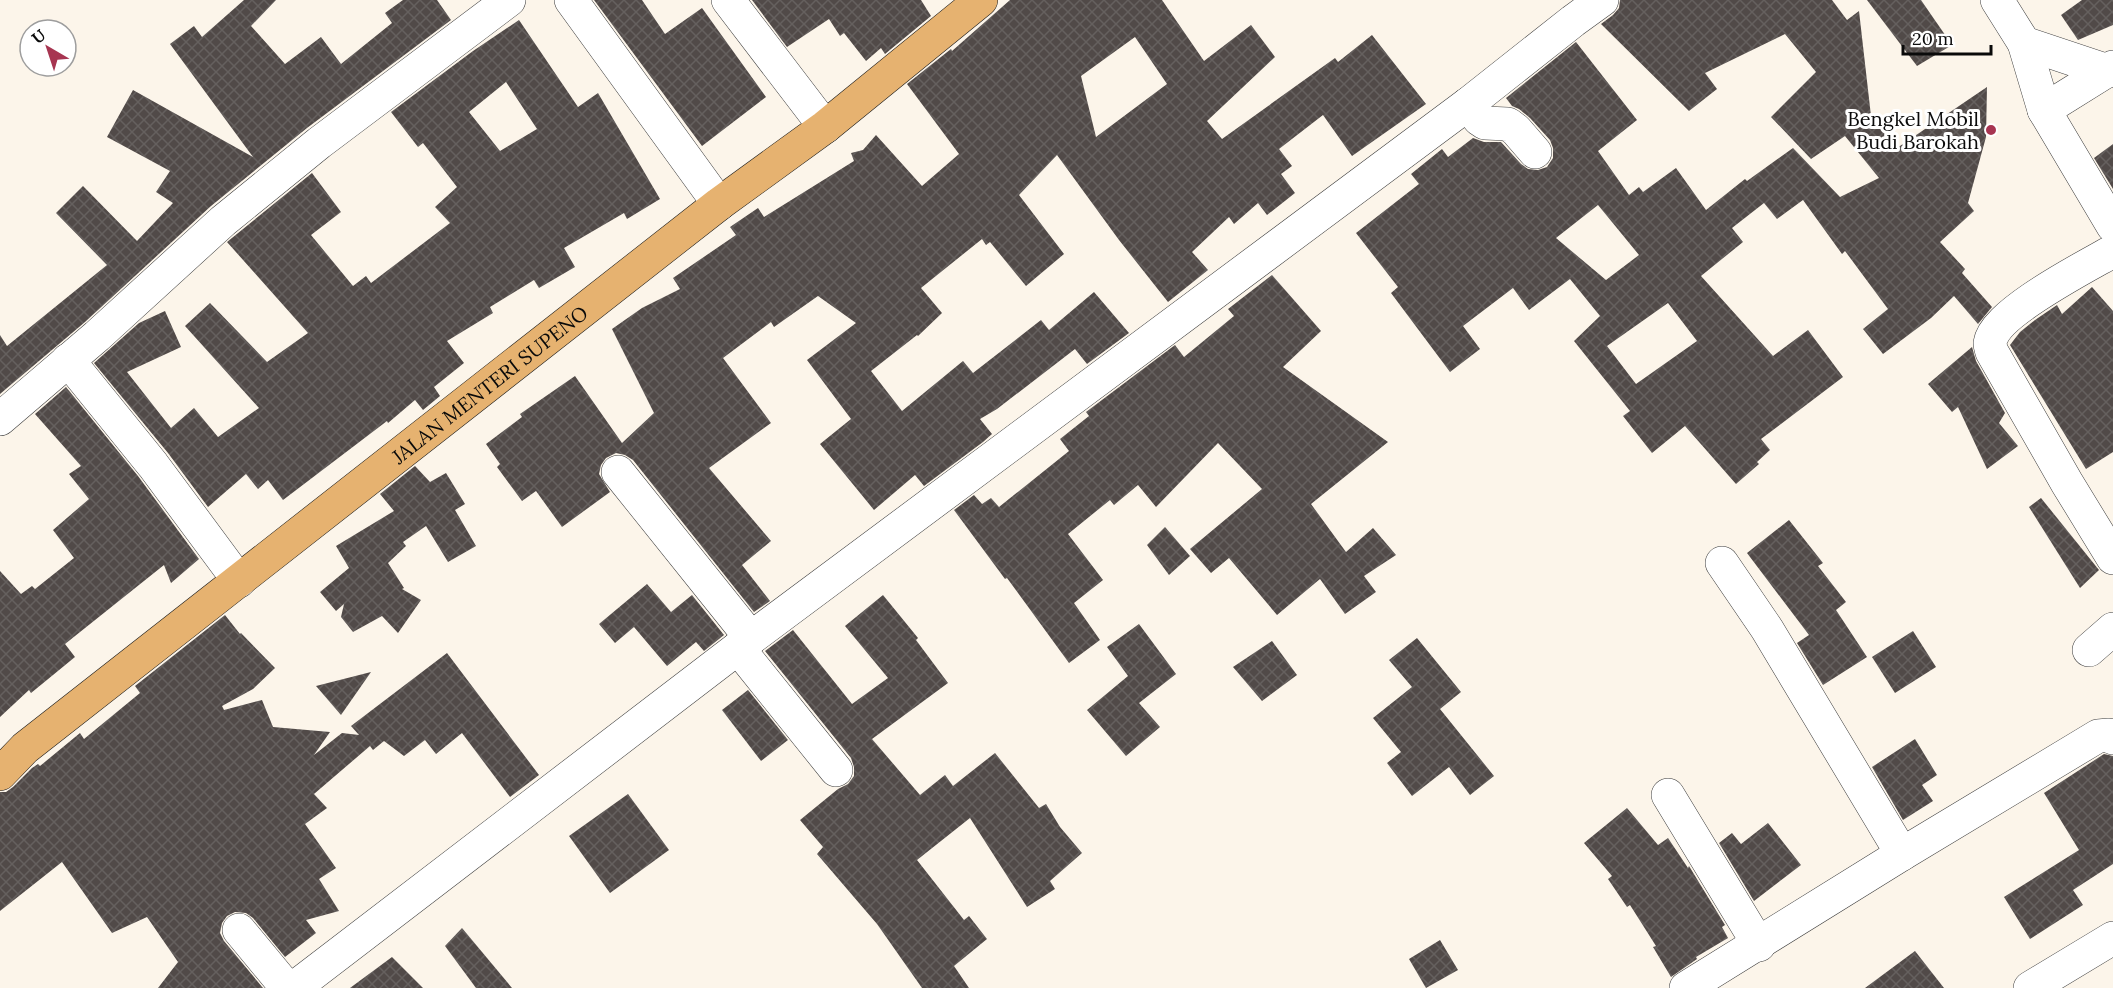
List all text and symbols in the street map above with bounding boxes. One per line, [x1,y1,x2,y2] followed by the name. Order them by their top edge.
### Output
[18,18,78,78] north arrow
[1903,18,1992,56] scale bar
[28,25,50,48] text: U
[1912,27,1954,50] text: 20 m
[1847,106,1979,154] place label: Bengkel Mobil Budi Barokah
[1984,123,1998,137] marker: Bengkel Mobil Budi Barokah
[386,300,592,469] street label: JALAN MENTERI SUPENO

